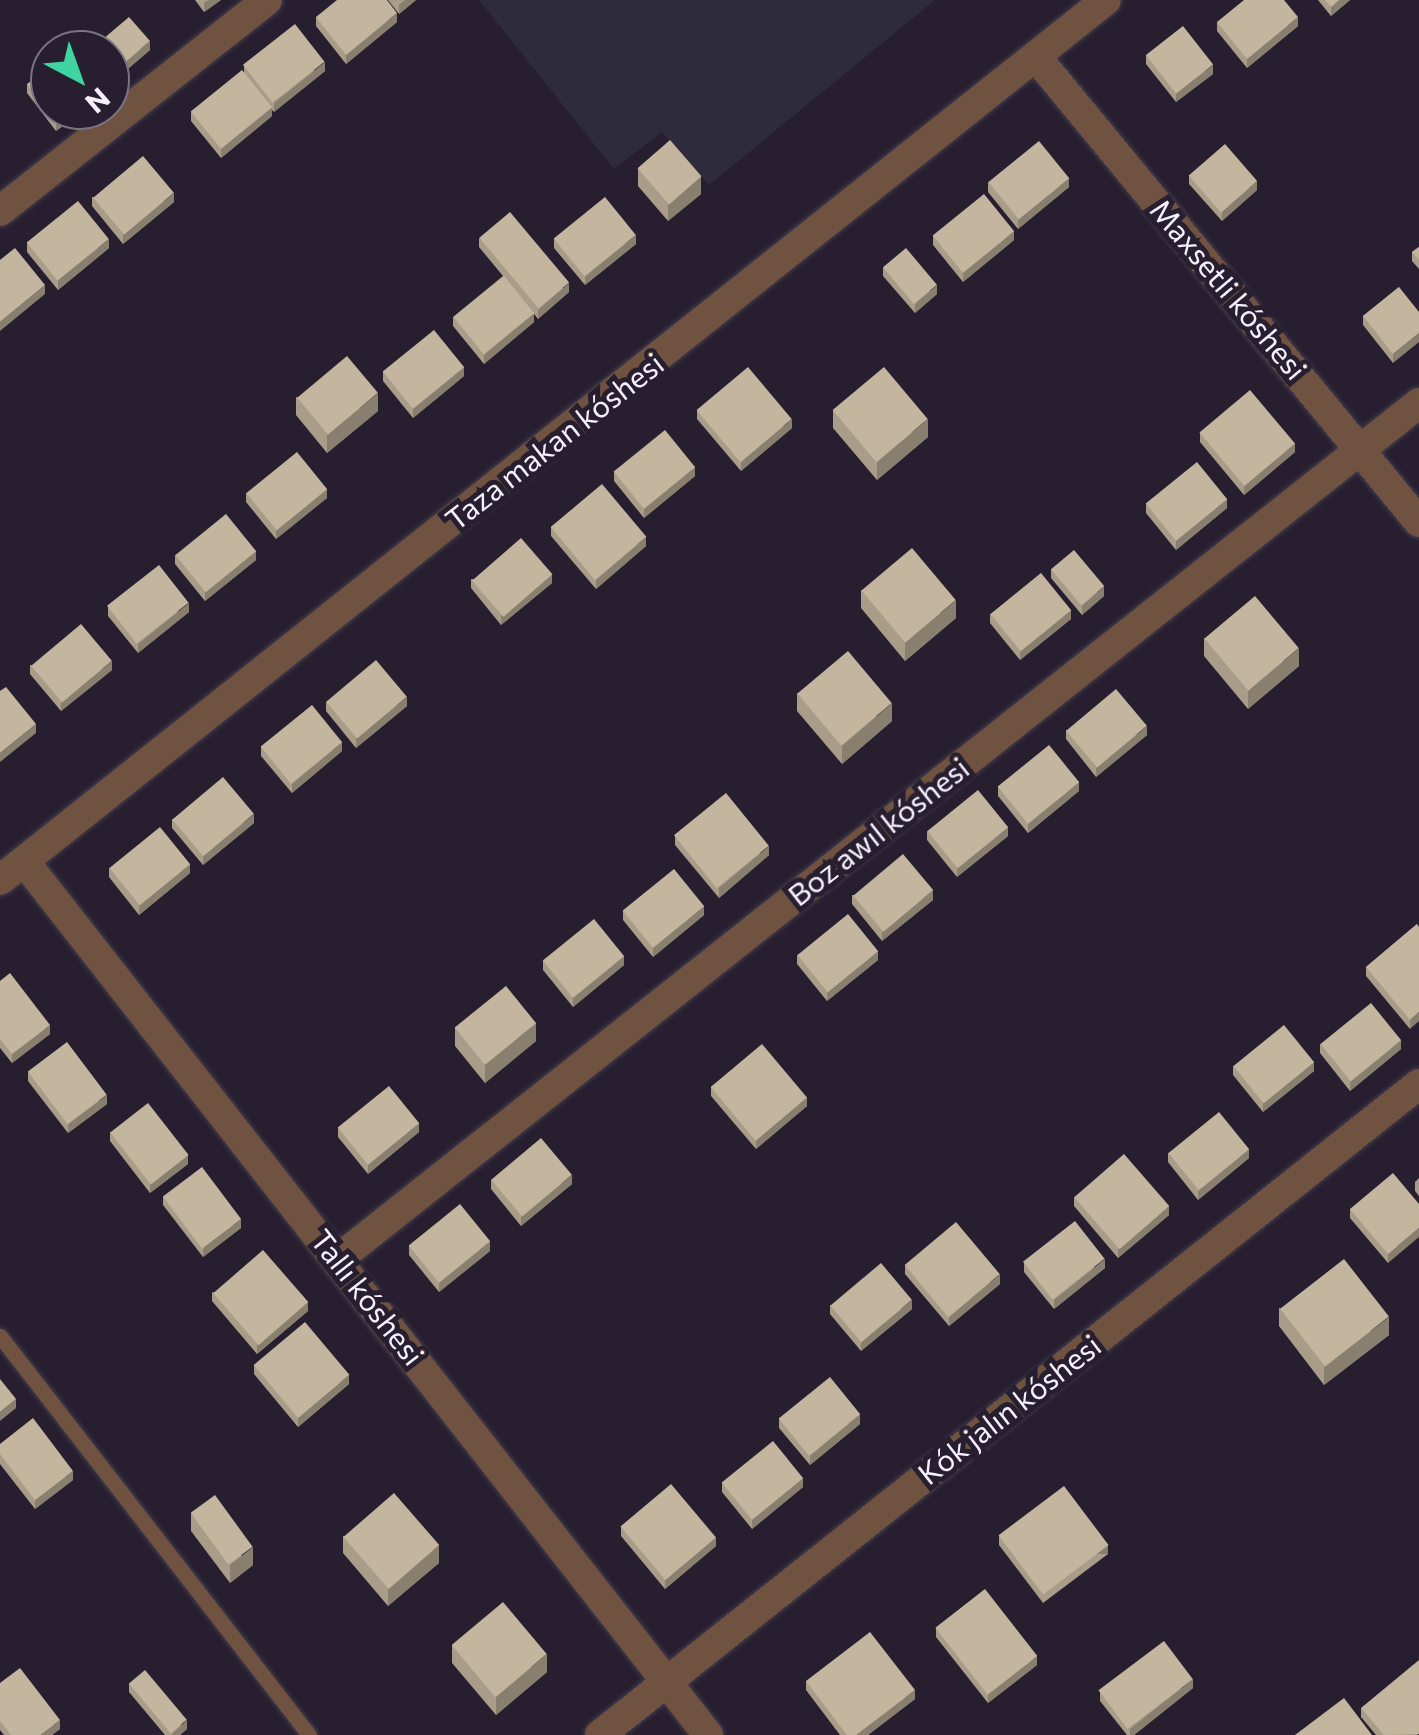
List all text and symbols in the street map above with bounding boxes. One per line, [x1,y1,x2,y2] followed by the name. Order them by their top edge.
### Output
[30,30,130,130] north arrow
[79,81,117,121] text: N
[1143,192,1315,386] street label: Maxsetli kóshesi
[438,345,670,537] street label: Taza makan kóshesi
[780,749,976,913] street label: Boz awıl kóshesi
[304,1222,432,1372] street label: Tallı kóshesi
[911,1327,1107,1491] street label: Kók jalın kóshesi

